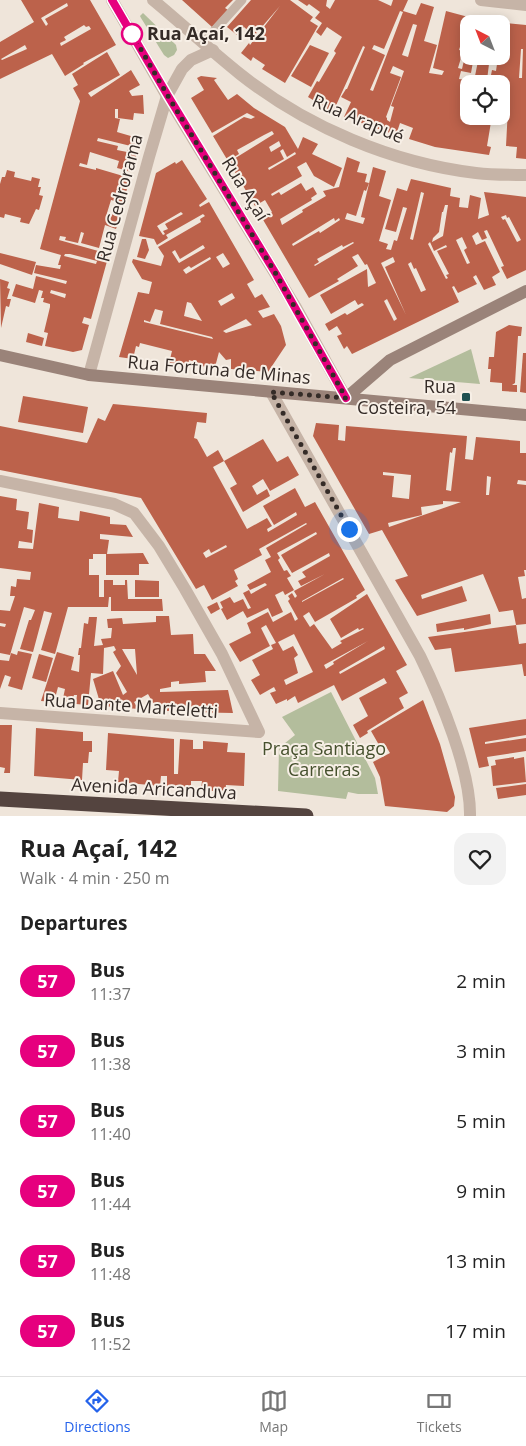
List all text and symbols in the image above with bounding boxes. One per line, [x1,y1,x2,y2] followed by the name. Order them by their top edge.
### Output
[460,15,510,65] north arrow
[460,15,510,125] map controls
[147,21,265,45] place label: Rua Açaí, 142
[121,23,143,45] marker: Rua Açaí, 142
[460,75,510,125] button: locate
[309,88,408,148] street label: Rua Arapué
[90,131,148,264] street label: Rua Cedrorama
[217,152,275,225] street label: Rua Açaí
[127,349,312,389] street label: Rua Fortuna de Minas
[357,374,456,419] place label: Rua Costeira, 54
[460,391,472,403] marker: Rua Costeira, 54
[337,517,362,542] your location
[43,687,219,723] street label: Rua Dante Marteletti
[262,736,386,781] park label: Praça Santiago Carreras
[71,772,237,804] street label: Avenida Aricanduva
[20,831,177,864] text: Rua Açaí, 142
[454,833,506,885] button: heart
[20,867,170,889] text: Walk · 4 min · 250 m
[20,910,127,936] text: Departures
[90,957,125,983] text: Bus
[456,968,506,994] text: 2 min
[37,969,58,993] text: 57
[90,983,131,1005] text: 11:37
[90,1027,125,1053] text: Bus
[456,1038,506,1064] text: 3 min
[37,1039,58,1063] text: 57
[90,1053,131,1075] text: 11:38
[90,1097,125,1123] text: Bus
[456,1108,506,1134] text: 5 min
[37,1109,58,1133] text: 57
[90,1123,131,1145] text: 11:40
[90,1167,125,1193] text: Bus
[456,1178,506,1204] text: 9 min
[37,1179,58,1203] text: 57
[90,1193,131,1215] text: 11:44
[90,1237,125,1263] text: Bus
[445,1248,506,1274] text: 13 min
[37,1249,58,1273] text: 57
[90,1263,131,1285] text: 11:48
[90,1307,125,1333] text: Bus
[445,1318,506,1344] text: 17 min
[37,1319,58,1343] text: 57
[90,1333,131,1355] text: 11:52
[64,1387,131,1436] tab: Directions
[259,1387,288,1436] tab: Map
[417,1387,462,1436] tab: Tickets

